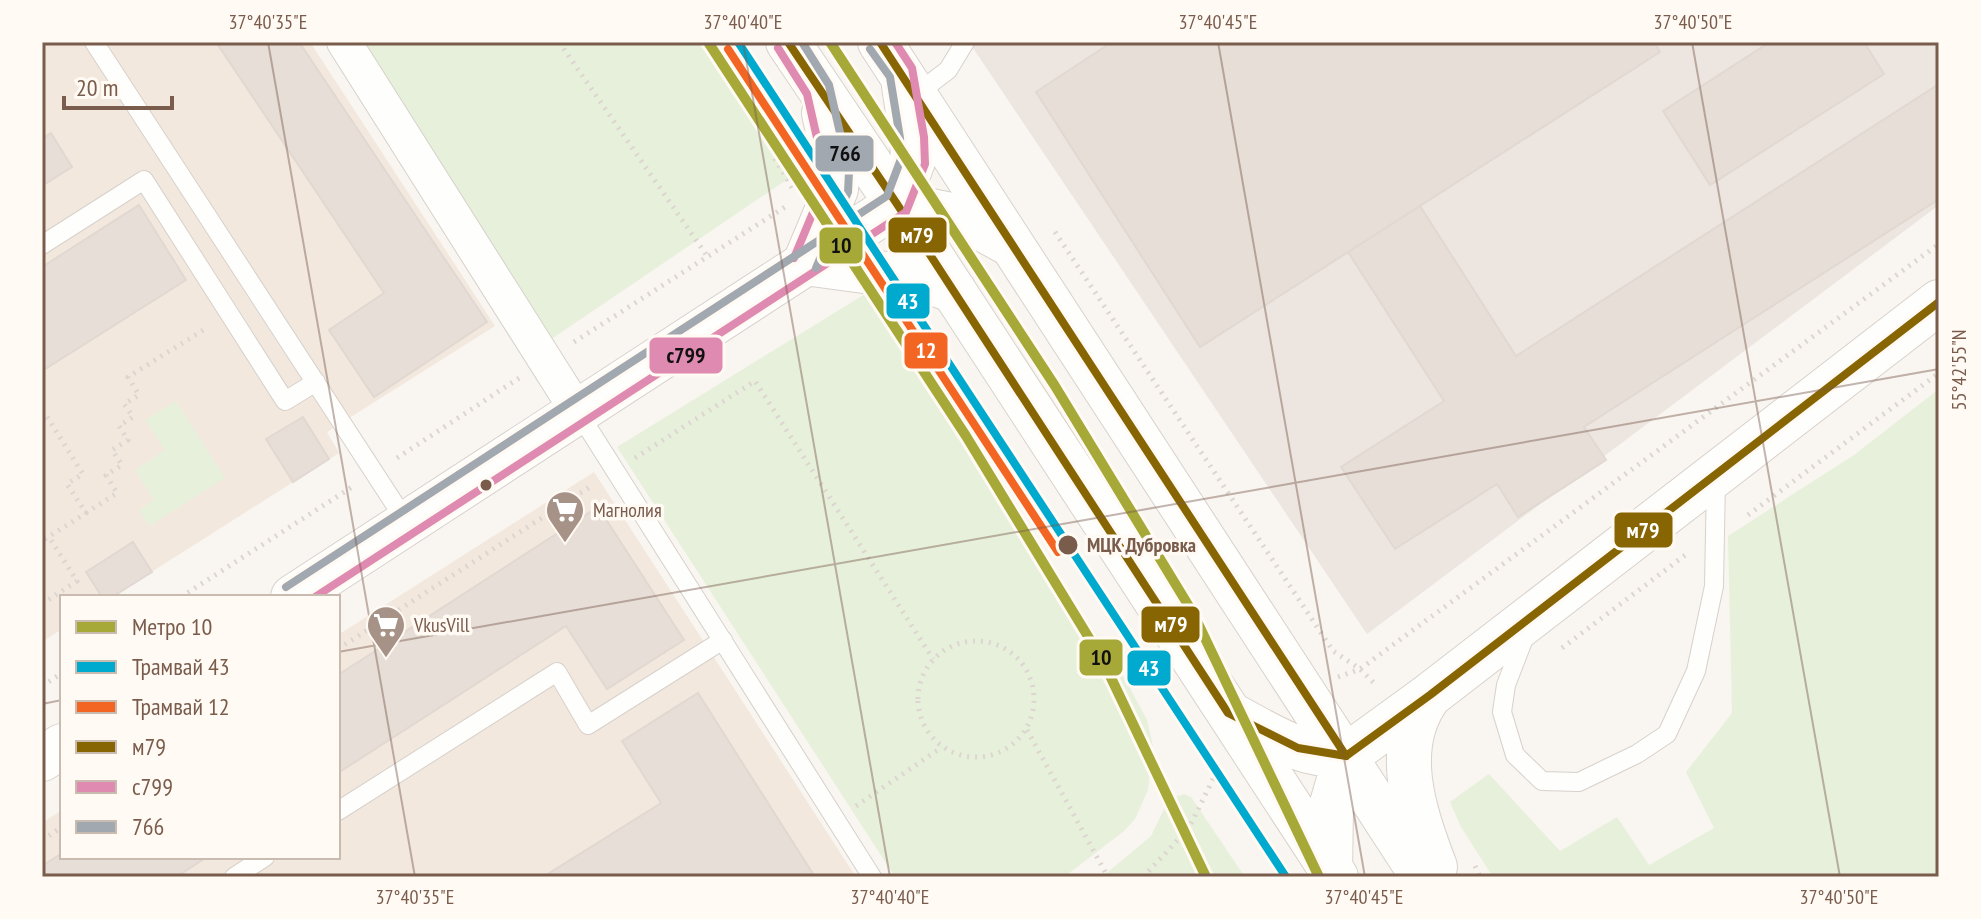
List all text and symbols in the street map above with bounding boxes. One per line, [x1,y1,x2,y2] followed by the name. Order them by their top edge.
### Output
[229,9,307,35] text: 37°40'35"E
[704,9,782,35] text: 37°40'40"E
[1179,9,1257,35] text: 37°40'45"E
[1654,9,1732,35] text: 37°40'50"E
[64,60,172,110] scale bar
[76,72,118,103] text: 20 m
[814,134,875,173] line badge: 766
[829,139,861,167] text: 766
[887,216,948,254] line badge: м79
[900,221,934,249] text: м79
[818,226,864,265] line badge: 10
[830,231,852,259] text: 10
[885,282,931,320] line badge: 43
[897,287,919,315] text: 43
[1946,330,1972,410] text: 55°42'55"N
[903,331,949,370] line badge: 12
[648,336,724,375] line badge: с799
[915,336,937,364] text: 12
[666,341,706,369] text: с799
[478,477,494,493] unlabelled marker
[544,489,586,544] supermarket icon: Магнолия
[593,497,662,523] place label: Магнолия
[1613,511,1674,549] line badge: м79
[1626,516,1660,544] text: м79
[1087,532,1196,558] place label: МЦК Дубровка
[1056,533,1080,557] marker: МЦК Дубровка
[60,595,340,859] legend
[365,604,407,659] supermarket icon: VkusVill
[1140,605,1201,644] line badge: м79
[1154,610,1188,638] text: м79
[132,611,212,642] text: Метро 10
[413,612,470,638] place label: VkusVill
[1078,638,1124,677] line badge: 10
[1090,643,1112,671] text: 10
[1126,649,1172,687] line badge: 43
[132,651,230,682] text: Трамвай 43
[1138,654,1160,682] text: 43
[132,691,230,722] text: Трамвай 12
[132,731,166,762] text: м79
[132,771,173,802] text: с799
[132,811,164,842] text: 766
[376,884,454,910] text: 37°40'35"E
[851,884,929,910] text: 37°40'40"E
[1325,884,1403,910] text: 37°40'45"E
[1800,884,1878,910] text: 37°40'50"E

